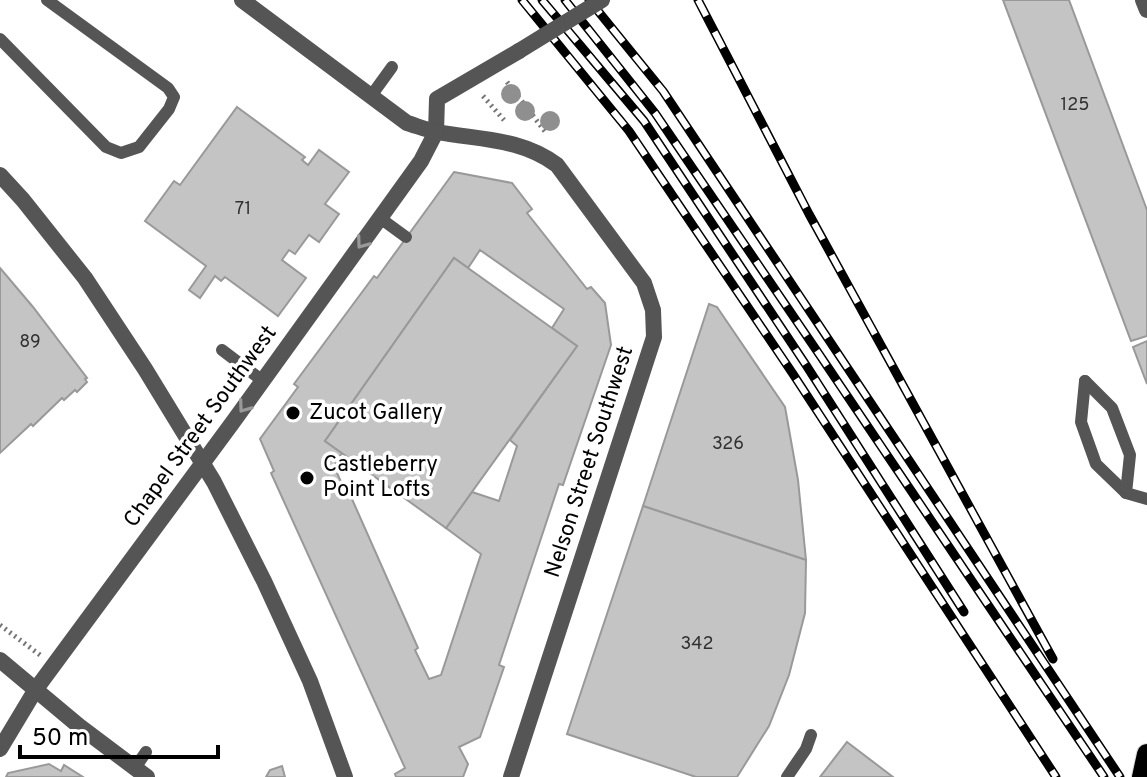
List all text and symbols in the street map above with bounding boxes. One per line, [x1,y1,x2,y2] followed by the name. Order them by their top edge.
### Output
[1061,94,1089,117] house number: 125
[235,198,251,221] house number: 71
[357,235,372,249] one-way arrow
[119,321,283,533] street label: Chapel Street Southwest
[19,331,41,354] house number: 89
[540,343,640,581] street label: Nelson Street Southwest
[239,398,254,413] one-way arrow
[309,400,443,427] place label: Zucot Gallery
[284,404,302,422] marker: Zucot Gallery
[712,433,744,456] house number: 326
[323,452,438,504] place label: Castleberry Point Lofts
[298,469,316,487] marker: Castleberry Point Lofts
[680,633,714,656] house number: 342
[20,709,218,759] scale bar
[32,724,88,754] text: 50 m

